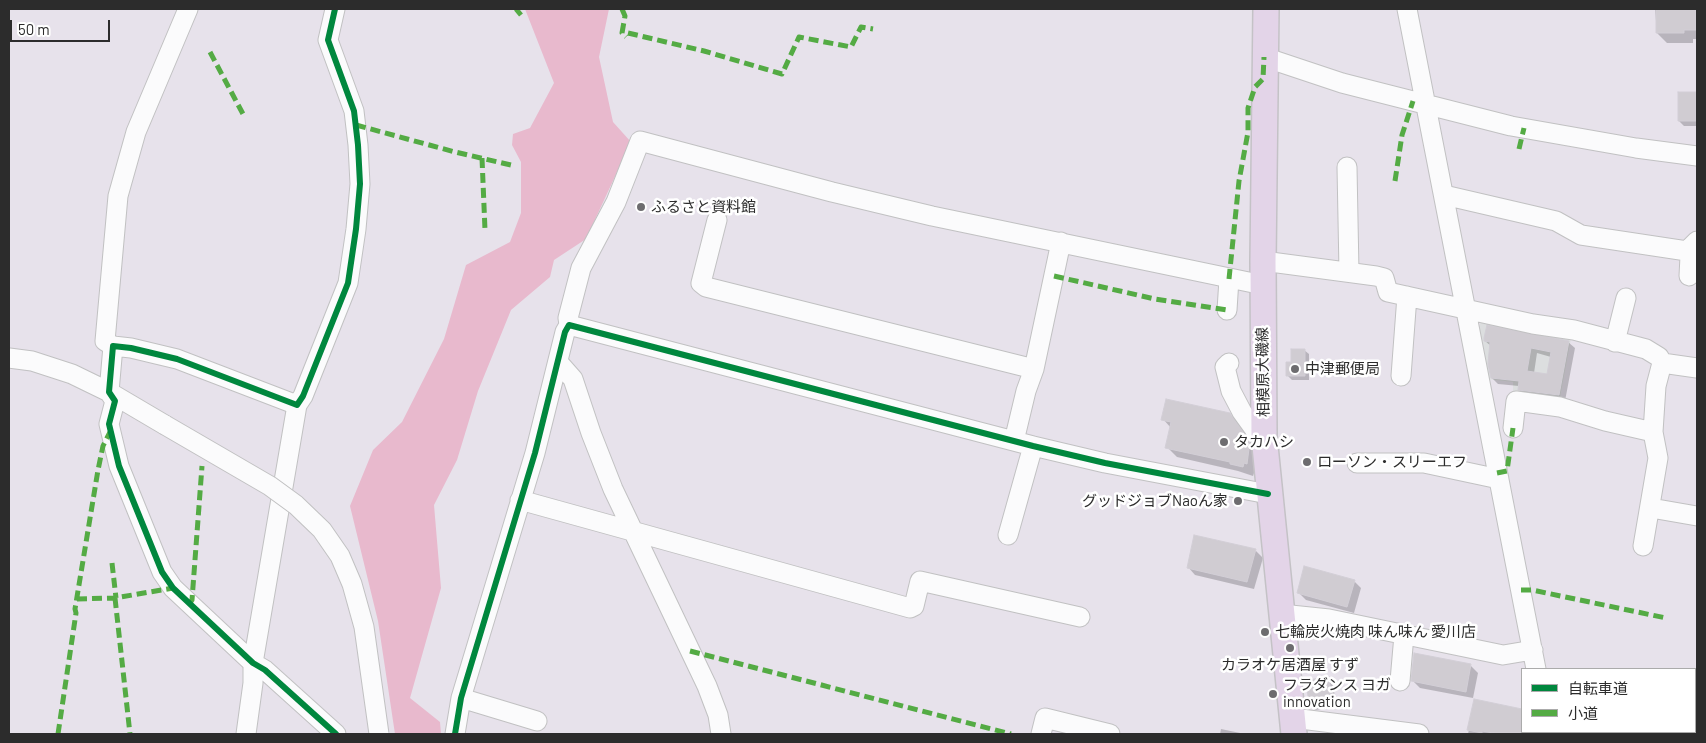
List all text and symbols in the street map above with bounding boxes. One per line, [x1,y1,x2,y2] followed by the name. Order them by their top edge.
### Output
[12,10,112,42] scale bar
[18,20,50,38] text: 50 m
[651,198,756,216] place label: ふるさと資料館
[635,201,647,213] marker: ふるさと資料館
[1253,327,1273,417] street label: 相模原大磯線
[1305,360,1380,378] place label: 中津郵便局
[1289,363,1301,375] marker: 中津郵便局
[1234,433,1294,451] place label: タカハシ
[1218,436,1230,448] marker: タカハシ
[1317,453,1467,471] place label: ローソン・スリーエフ
[1301,456,1313,468] marker: ローソン・スリーエフ
[1082,492,1228,510] place label: グッドジョブNaoん家
[1232,495,1244,507] marker: グッドジョブNaoん家
[1275,623,1476,641] place label: 七輪炭火焼肉 味ん味ん 愛川店
[1259,626,1271,638] marker: 七輪炭火焼肉 味ん味ん 愛川店
[1284,642,1296,654] marker: カラオケ居酒屋 すず
[1221,656,1359,674] place label: カラオケ居酒屋 すず
[1521,668,1696,733] legend
[1283,676,1391,711] place label: フラダンス ヨガ innovation
[1568,679,1628,697] text: 自転車道
[1267,688,1279,700] marker: フラダンス ヨガ innovation
[1568,704,1598,722] text: 小道

